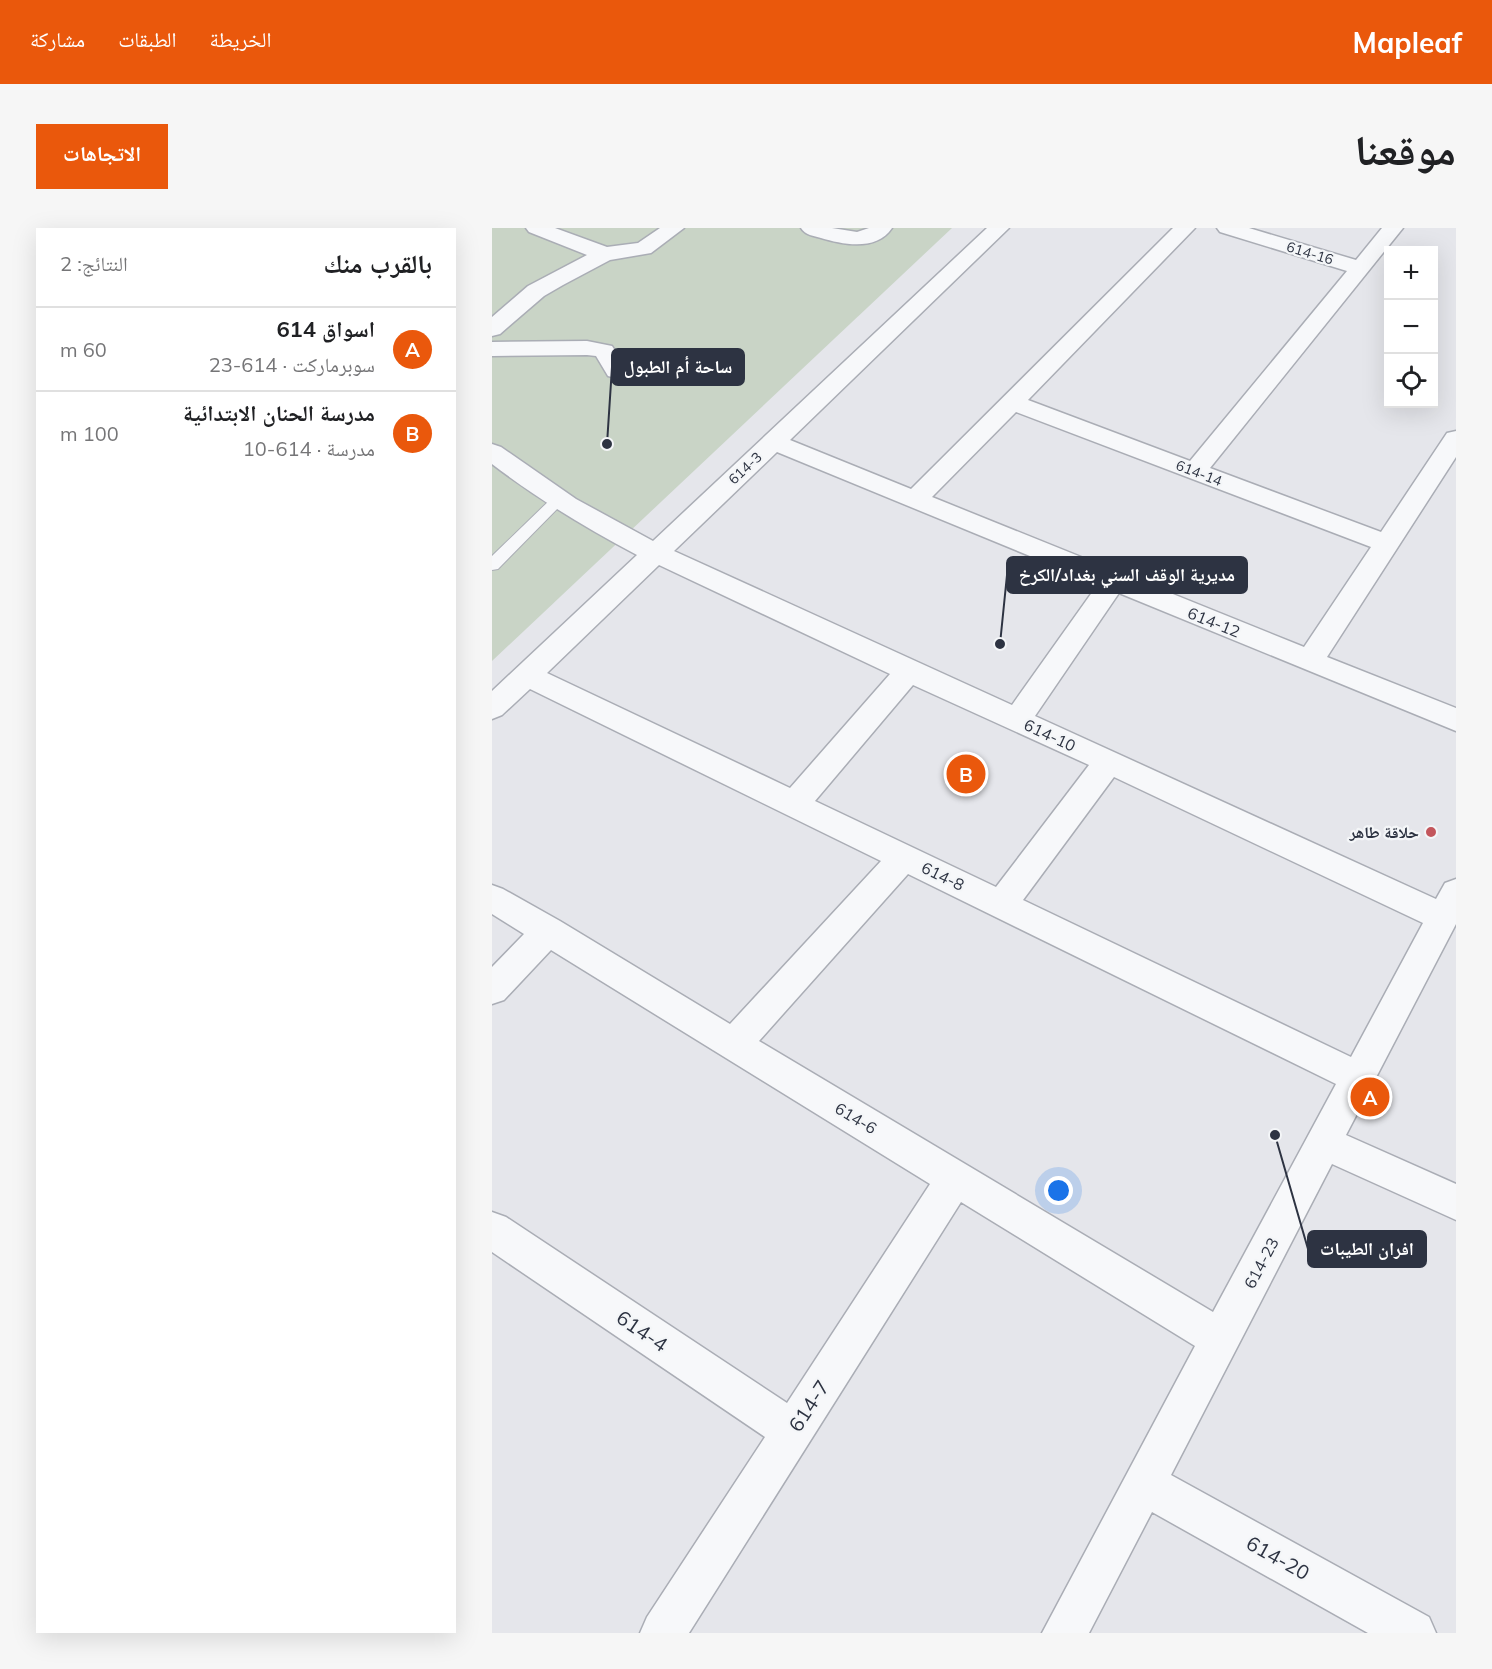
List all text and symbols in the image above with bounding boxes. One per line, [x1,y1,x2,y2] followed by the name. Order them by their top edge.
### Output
[1353,25,1462,60] text: Mapleaf
[30,26,85,52] text: مشاركة
[118,26,177,52] text: الطبقات
[210,26,271,52] text: الخريطة
[1355,123,1456,176] text: موقعنا
[36,124,168,189] button: الاتجاهات
[1284,237,1336,269] street label: 614-16
[1384,246,1438,408] map controls
[1384,246,1438,300] button: +
[323,247,432,280] text: بالقرب منك
[60,251,128,276] text: النتائج: 2
[1384,300,1438,354] button: −
[276,315,375,343] text: اسواق 614
[60,337,107,362] text: 60 m
[405,337,420,362] text: A
[612,349,744,385] callout: ساحة أم الطبول
[209,352,375,377] text: سوبرماركت · 614-23
[1384,354,1438,408] button: locate
[624,355,732,379] text: ساحة أم الطبول
[183,399,375,427] text: مدرسة الحنان الابتدائية
[60,421,119,446] text: 100 m
[406,421,419,446] text: B
[243,436,375,461] text: مدرسة · 614-10
[724,448,766,488] street label: 614-3
[1173,456,1225,490] street label: 614-14
[1007,557,1247,593] callout: مديرية الوقف السني بغداد/الكرخ
[1019,563,1235,589] text: مديرية الوقف السني بغداد/الكرخ
[1185,602,1243,642] street label: 614-12
[1021,714,1079,756] street label: 614-10
[946,752,986,796] pin: B
[1349,822,1419,842] place label: حلاقة طاهر
[1424,825,1438,839] marker: حلاقة طاهر
[918,857,968,895] street label: 614-8
[1350,1074,1390,1120] pin: A
[831,1098,881,1138] street label: 614-6
[1044,1176,1073,1205] your location
[1308,1231,1426,1267] callout: افران الطيبات
[1239,1234,1283,1292] street label: 614-23
[1320,1237,1414,1260] text: افران الطيبات
[612,1304,673,1357] street label: 614-4
[783,1375,834,1436] street label: 614-7
[1242,1530,1314,1585] street label: 614-20

